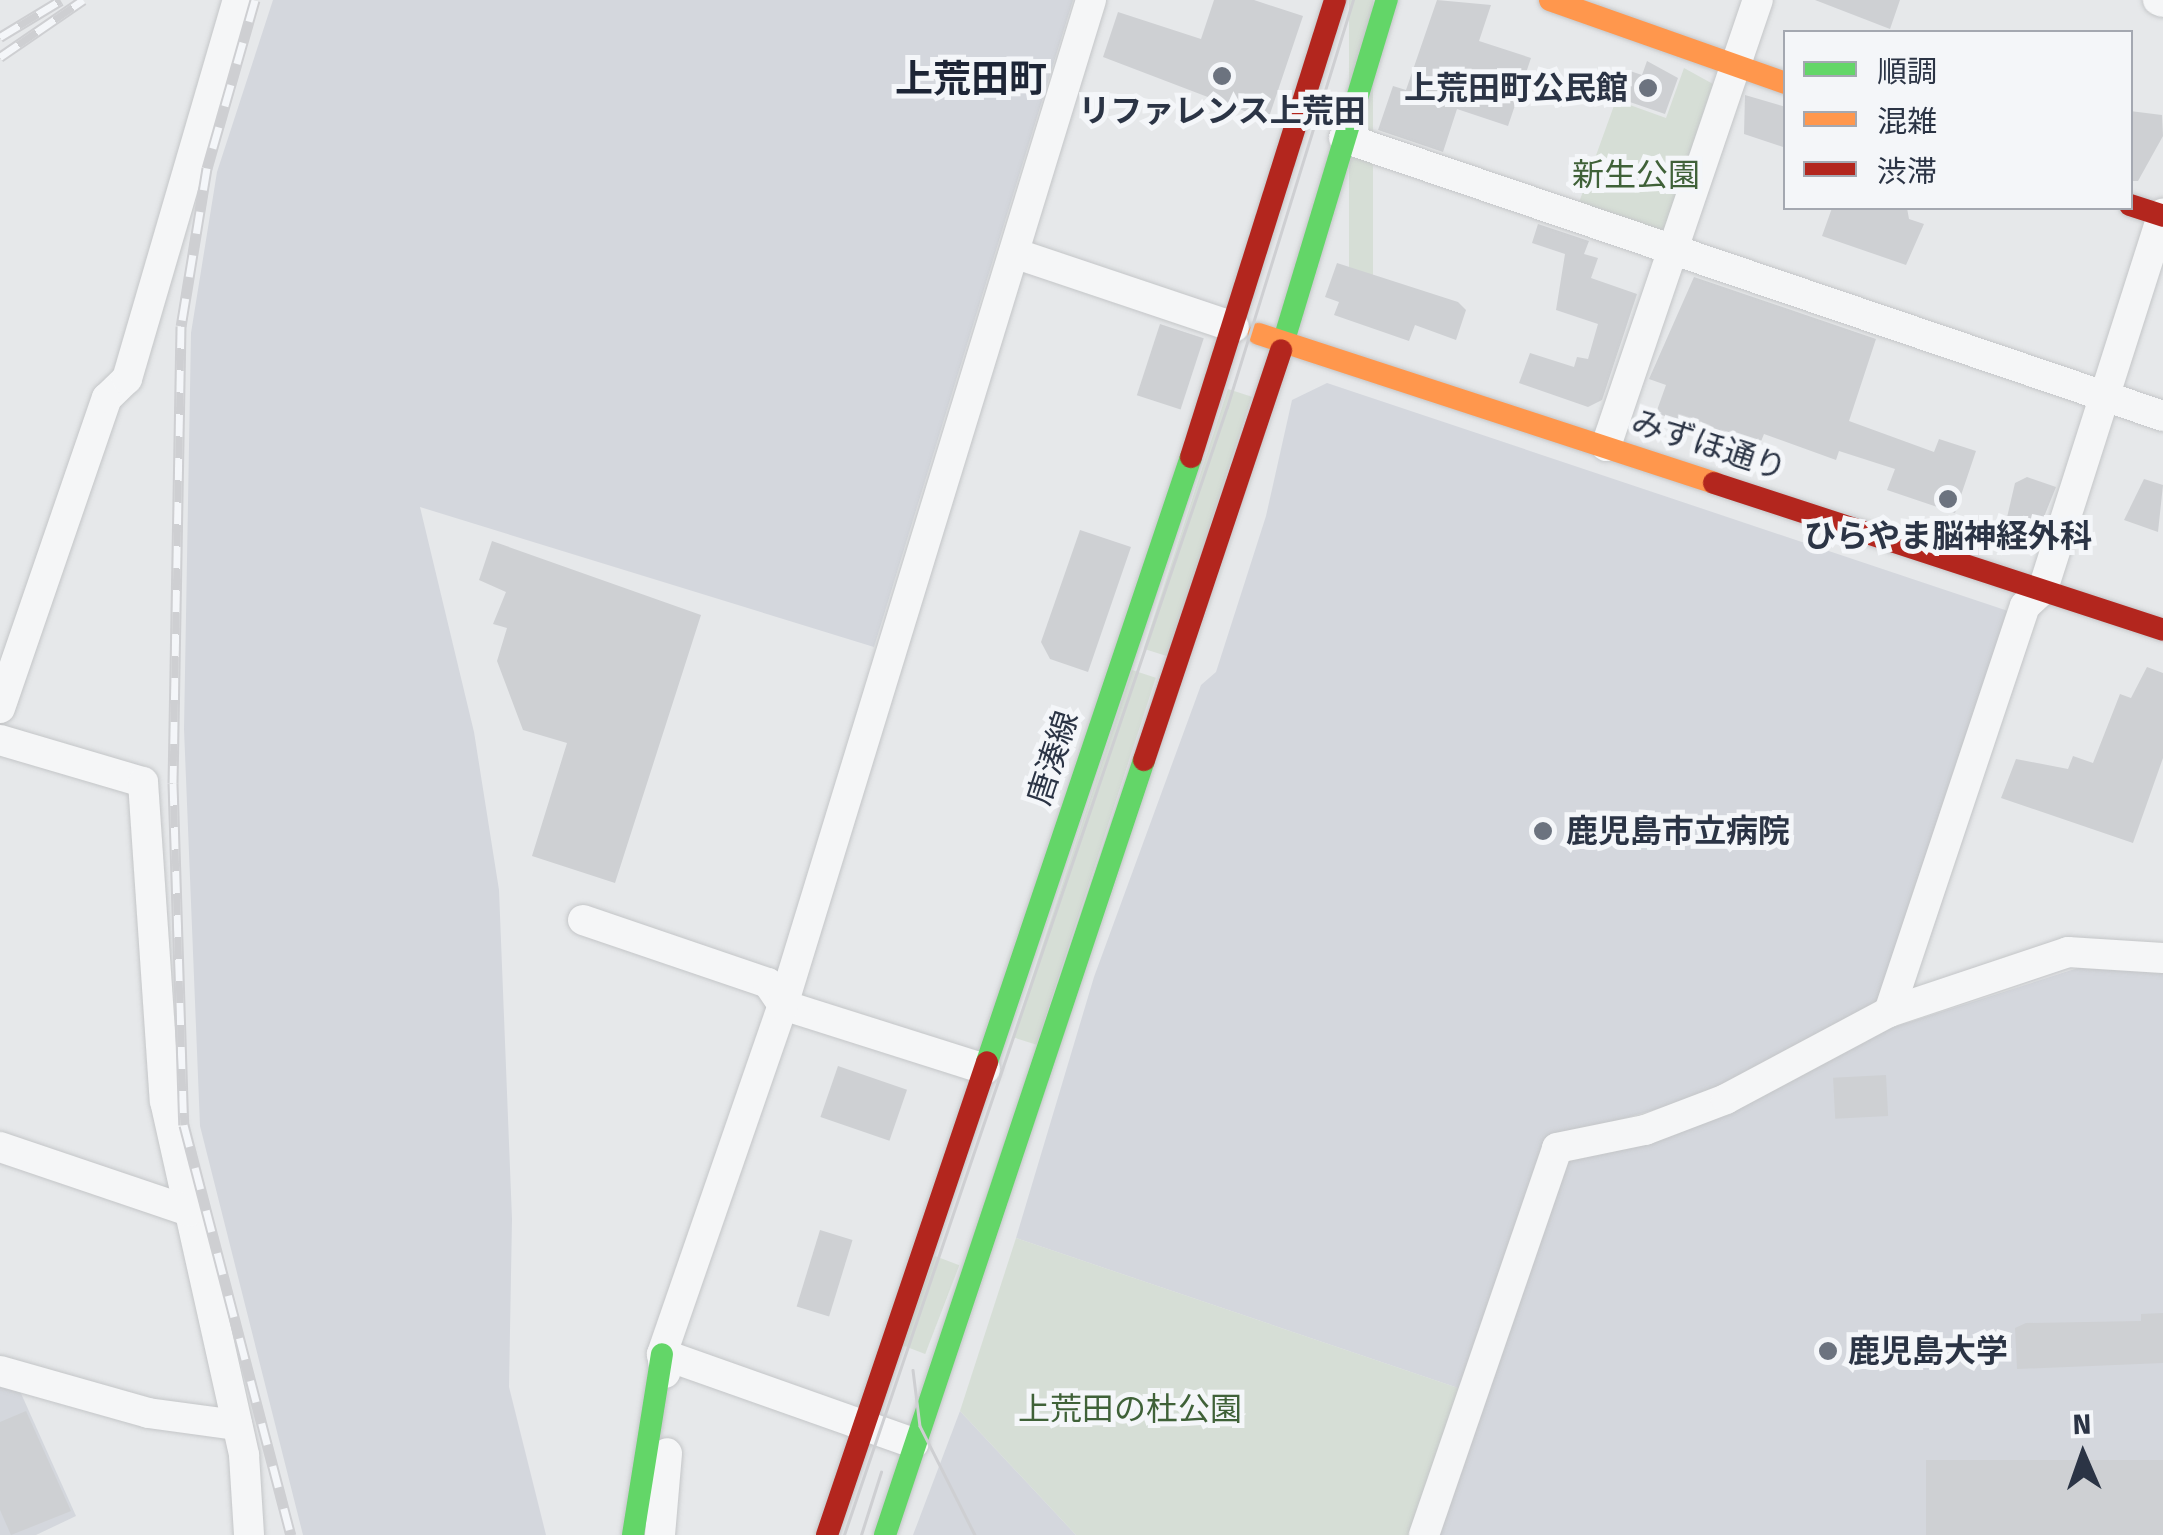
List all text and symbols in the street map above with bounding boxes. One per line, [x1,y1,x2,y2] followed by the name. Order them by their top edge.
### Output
[1783,30,2133,210] legend
[1877,54,1937,90] text: 順調
[895,57,1047,103] district label: 上荒田町
[1211,65,1233,87] marker: リファレンス上荒田
[1404,69,1628,107] place label: 上荒田町公民館
[1637,77,1659,99] marker: 上荒田町公民館
[1078,92,1366,130] place label: リファレンス上荒田
[1877,104,1937,140] text: 混雑
[1877,154,1937,190] text: 渋滞
[1572,156,1700,194] park label: 新生公園
[1627,402,1791,488] street label: みずほ通り
[1935,486,1961,512] marker: ひらやま脳神経外科
[1804,517,2092,555] place label: ひらやま脳神経外科
[1020,706,1086,810] street label: 唐湊線
[1566,812,1790,850] place label: 鹿児島市立病院
[1530,818,1556,844] marker: 鹿児島市立病院
[1848,1332,2008,1370] place label: 鹿児島大学
[1817,1340,1839,1362] marker: 鹿児島大学
[1018,1390,1242,1428] park label: 上荒田の杜公園
[2033,1405,2133,1505] north arrow
[2072,1408,2092,1441] text: N

